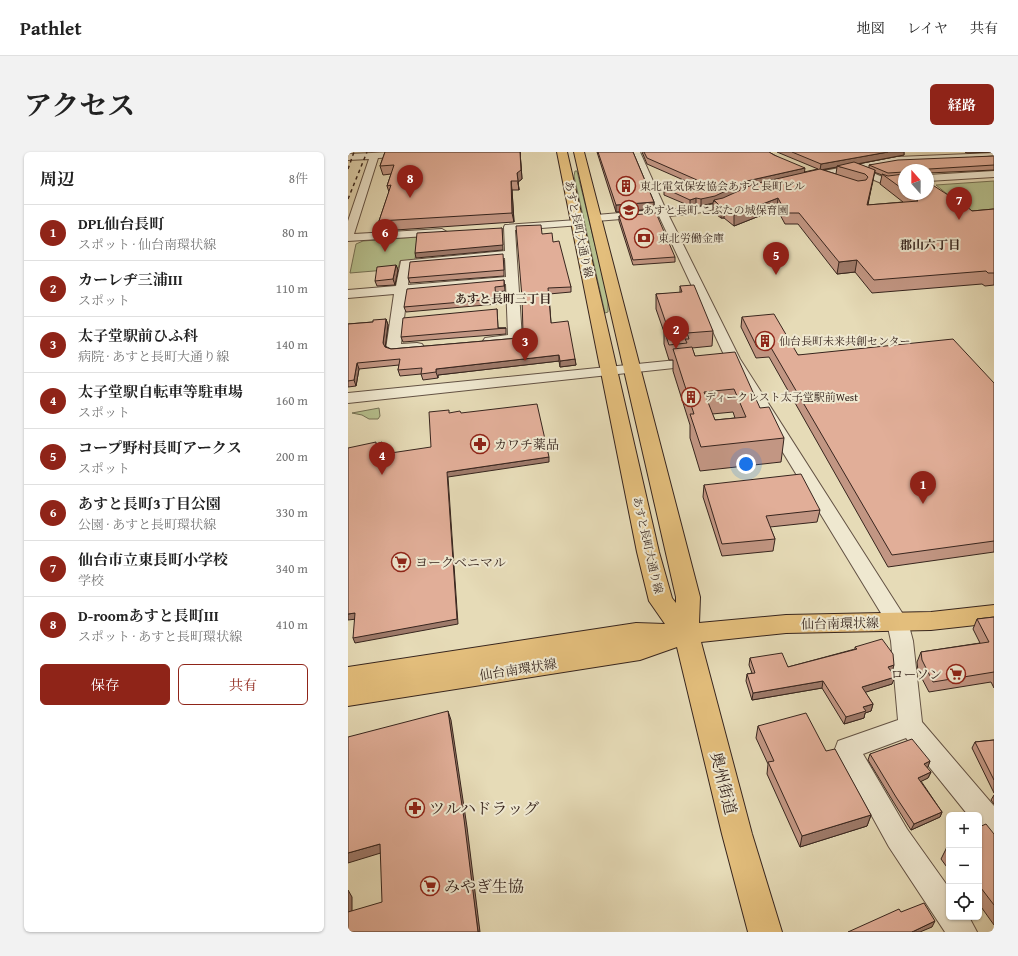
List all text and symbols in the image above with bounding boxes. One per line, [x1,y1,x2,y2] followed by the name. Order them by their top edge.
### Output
[20,14,82,42] text: Pathlet
[857,18,885,38] text: 地図
[907,18,948,38] text: レイヤ
[970,18,998,38] text: 共有
[24,84,135,125] text: アクセス
[930,84,994,125] button: 経路
[898,164,934,200] north arrow
[397,165,423,198] pin: 8
[40,166,74,191] text: 周辺
[289,169,308,188] text: 8件
[615,175,637,197] building icon: 東北電気保安協会あすと長町ビル
[640,178,805,194] place label: 東北電気保安協会あすと長町ビル
[561,179,597,279] street label: あすと長町大通り線
[946,187,972,220] pin: 7
[618,199,640,221] school or university icon: あすと長町 こぶたの城保育園
[643,202,788,218] place label: あすと長町 こぶたの城保育園
[78,213,164,234] text: DPL仙台長町
[372,219,398,252] pin: 6
[50,223,56,242] text: 1
[282,223,308,242] text: 80 m
[633,227,655,249] bank icon: 東北労働金庫
[658,230,724,246] place label: 東北労働金庫
[78,235,216,254] text: スポット · 仙台南環状線
[900,236,960,253] district label: 郡山六丁目
[763,242,789,275] pin: 5
[78,269,183,290] text: カーレヂ三浦III
[50,279,56,298] text: 2
[276,279,308,298] text: 110 m
[455,290,551,307] district label: あすと長町三丁目
[78,291,130,310] text: スポット
[663,316,689,349] pin: 2
[78,325,198,346] text: 太子堂駅前ひふ科
[512,328,538,361] pin: 3
[754,330,776,352] building icon: 仙台長町未来共創センター
[779,333,911,349] place label: 仙台長町未来共創センター
[50,335,56,354] text: 3
[276,335,308,354] text: 140 m
[78,347,229,366] text: 病院 · あすと長町大通り線
[78,381,243,402] text: 太子堂駅自転車等駐車場
[680,386,702,408] building icon: ディークレスト太子堂駅前West
[705,389,858,405] place label: ディークレスト太子堂駅前West
[50,391,56,410] text: 4
[276,391,308,410] text: 160 m
[78,403,130,422] text: スポット
[469,433,491,455] pharmacy icon: カワチ薬品
[494,435,559,454] place label: カワチ薬品
[78,437,242,458] text: コープ野村長町アークス
[369,442,395,475] pin: 4
[50,447,56,466] text: 5
[276,447,308,466] text: 200 m
[736,454,756,474] your location
[78,459,130,478] text: スポット
[910,471,936,504] pin: 1
[78,493,221,514] text: あすと長町3丁目公園
[629,495,667,595] street label: あすと長町大通り線
[50,503,56,522] text: 6
[276,503,308,522] text: 330 m
[78,515,216,534] text: 公園 · あすと長町環状線
[78,549,228,570] text: 仙台市立東長町小学校
[390,551,412,573] supermarket icon: ヨークベニマル
[415,553,506,572] place label: ヨークベニマル
[50,559,56,578] text: 7
[276,559,308,578] text: 340 m
[78,571,104,590] text: 学校
[78,605,219,626] text: D-roomあすと長町III
[801,613,879,634] street label: 仙台南環状線
[50,615,56,634] text: 8
[276,615,308,634] text: 410 m
[78,627,242,646] text: スポット · あすと長町環状線
[478,654,558,685] street label: 仙台南環状線
[945,663,967,685] supermarket icon: ローソン
[40,664,170,705] button: 保存
[178,664,308,705] button: 共有
[891,665,942,684] place label: ローソン
[705,749,743,817] street label: 奥州街道
[429,796,539,820] place label: ツルハドラッグ
[404,797,426,819] pharmacy icon: ツルハドラッグ
[946,812,982,920] map controls
[946,812,982,848] button: +
[946,848,982,884] button: −
[444,874,524,898] place label: みやぎ生協
[419,875,441,897] supermarket icon: みやぎ生協
[946,884,982,920] button: locate

